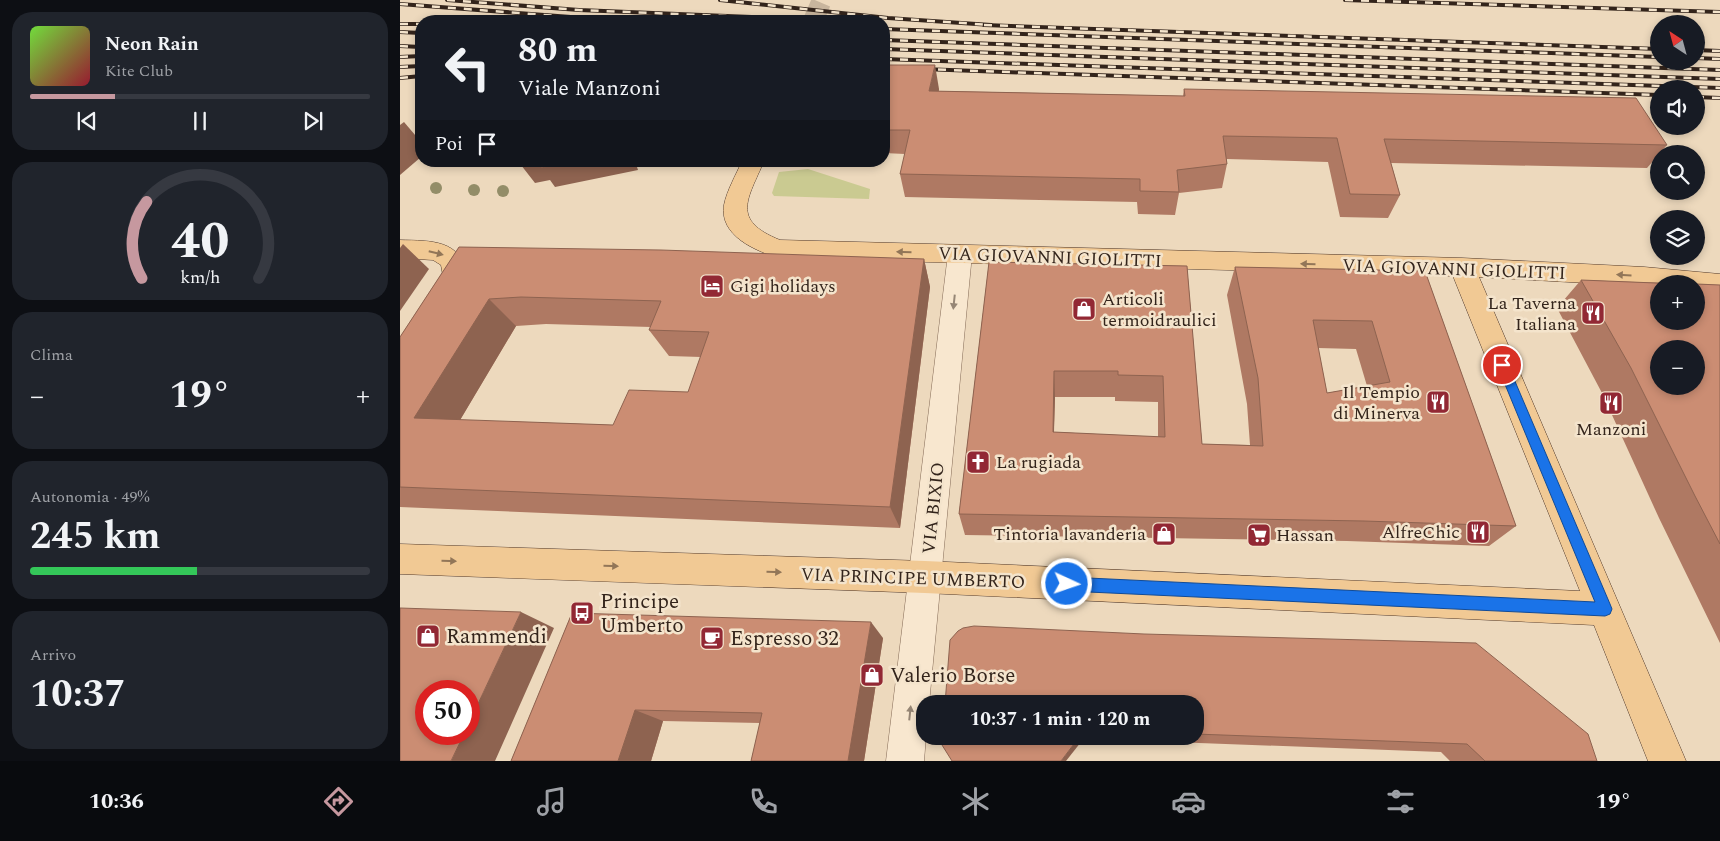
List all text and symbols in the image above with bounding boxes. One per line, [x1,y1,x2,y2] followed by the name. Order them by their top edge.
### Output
[1650,15,1705,70] north arrow
[1650,15,1705,395] map controls
[518,24,598,77] text: 80 m
[105,30,199,59] text: Neon Rain
[435,35,500,100] icon: left
[105,59,173,83] text: Kite Club
[518,72,661,105] text: Viale Manzoni
[1650,80,1705,135] button: sound
[73,107,101,135] icon: previous
[186,107,214,135] icon: pause
[299,107,327,135] icon: next
[435,130,463,159] text: Poi
[473,130,501,158] icon: arrive
[1650,145,1705,200] button: search
[171,202,229,281] text: 40
[1650,210,1705,265] button: layers
[938,240,1162,275] street label: VIA GIOVANNI GIOLITTI
[896,248,912,256] one-way arrow
[428,249,443,257] one-way arrow
[1342,252,1566,287] street label: VIA GIOVANNI GIOLITTI
[1300,260,1316,268] one-way arrow
[180,264,220,291] text: km/h
[1615,270,1631,278] one-way arrow
[699,273,725,299] hotel icon: Gigi holidays
[730,273,836,300] place label: Gigi holidays
[1650,275,1705,330] button: +
[1102,286,1217,334] place label: Articoli termoidraulici
[1487,290,1576,338] place label: La Taverna Italiana
[950,295,958,311] one-way arrow
[1071,296,1097,322] shop icon: Articoli termoidraulici
[1580,300,1606,326] restaurant icon: La Taverna Italiana
[1650,340,1705,395] button: −
[30,343,73,367] text: Clima
[1481,344,1523,386] pin
[1488,351,1516,379] icon: arrive
[169,367,231,425] text: 19°
[30,375,44,418] text: −
[356,375,370,418] text: +
[1333,379,1420,427] place label: Il Tempio di Minerva
[1425,389,1451,415] restaurant icon: Il Tempio di Minerva
[1598,390,1624,416] restaurant icon: Manzoni
[1576,416,1646,443] place label: Manzoni
[965,449,991,475] church icon: La rugiada
[996,449,1081,476] place label: La rugiada
[915,461,952,555] street label: VIA BIXIO
[30,485,149,509] text: Autonomia · 49%
[30,508,161,566] text: 245 km
[1382,519,1460,546] place label: AlfreChic
[1465,519,1491,545] restaurant icon: AlfreChic
[993,521,1146,548] place label: Tintoria lavanderia
[1151,521,1177,547] shop icon: Tintoria lavanderia
[1246,522,1272,548] supermarket icon: Hassan
[1276,522,1334,549] place label: Hassan
[441,557,457,565] one-way arrow
[1040,557,1092,609] position arrow
[800,561,1026,596] street label: VIA PRINCIPE UMBERTO
[603,563,619,571] one-way arrow
[766,568,782,576] one-way arrow
[600,586,684,642] place label: Principe Umberto
[569,600,595,626] bus stop icon: Principe Umberto
[446,621,547,653] place label: Rammendi
[415,623,441,649] shop icon: Rammendi
[730,623,839,655] place label: Espresso 32
[699,625,725,651] cafe icon: Espresso 32
[30,643,76,667] text: Arrivo
[890,660,1015,692] place label: Valerio Borse
[859,662,885,688] shop icon: Valerio Borse
[30,666,125,724] text: 10:37
[415,680,480,745] speed limit sign: 50
[906,704,914,720] one-way arrow
[970,705,1150,734] text: 10:37 · 1 min · 120 m
[321,784,356,819] icon: directions
[534,784,569,819] icon: music
[746,784,781,819] icon: phone
[958,784,993,819] icon: climate
[1171,784,1206,819] icon: car
[1383,784,1418,819] icon: filters
[89,785,144,818] text: 10:36
[1596,785,1631,818] text: 19°

